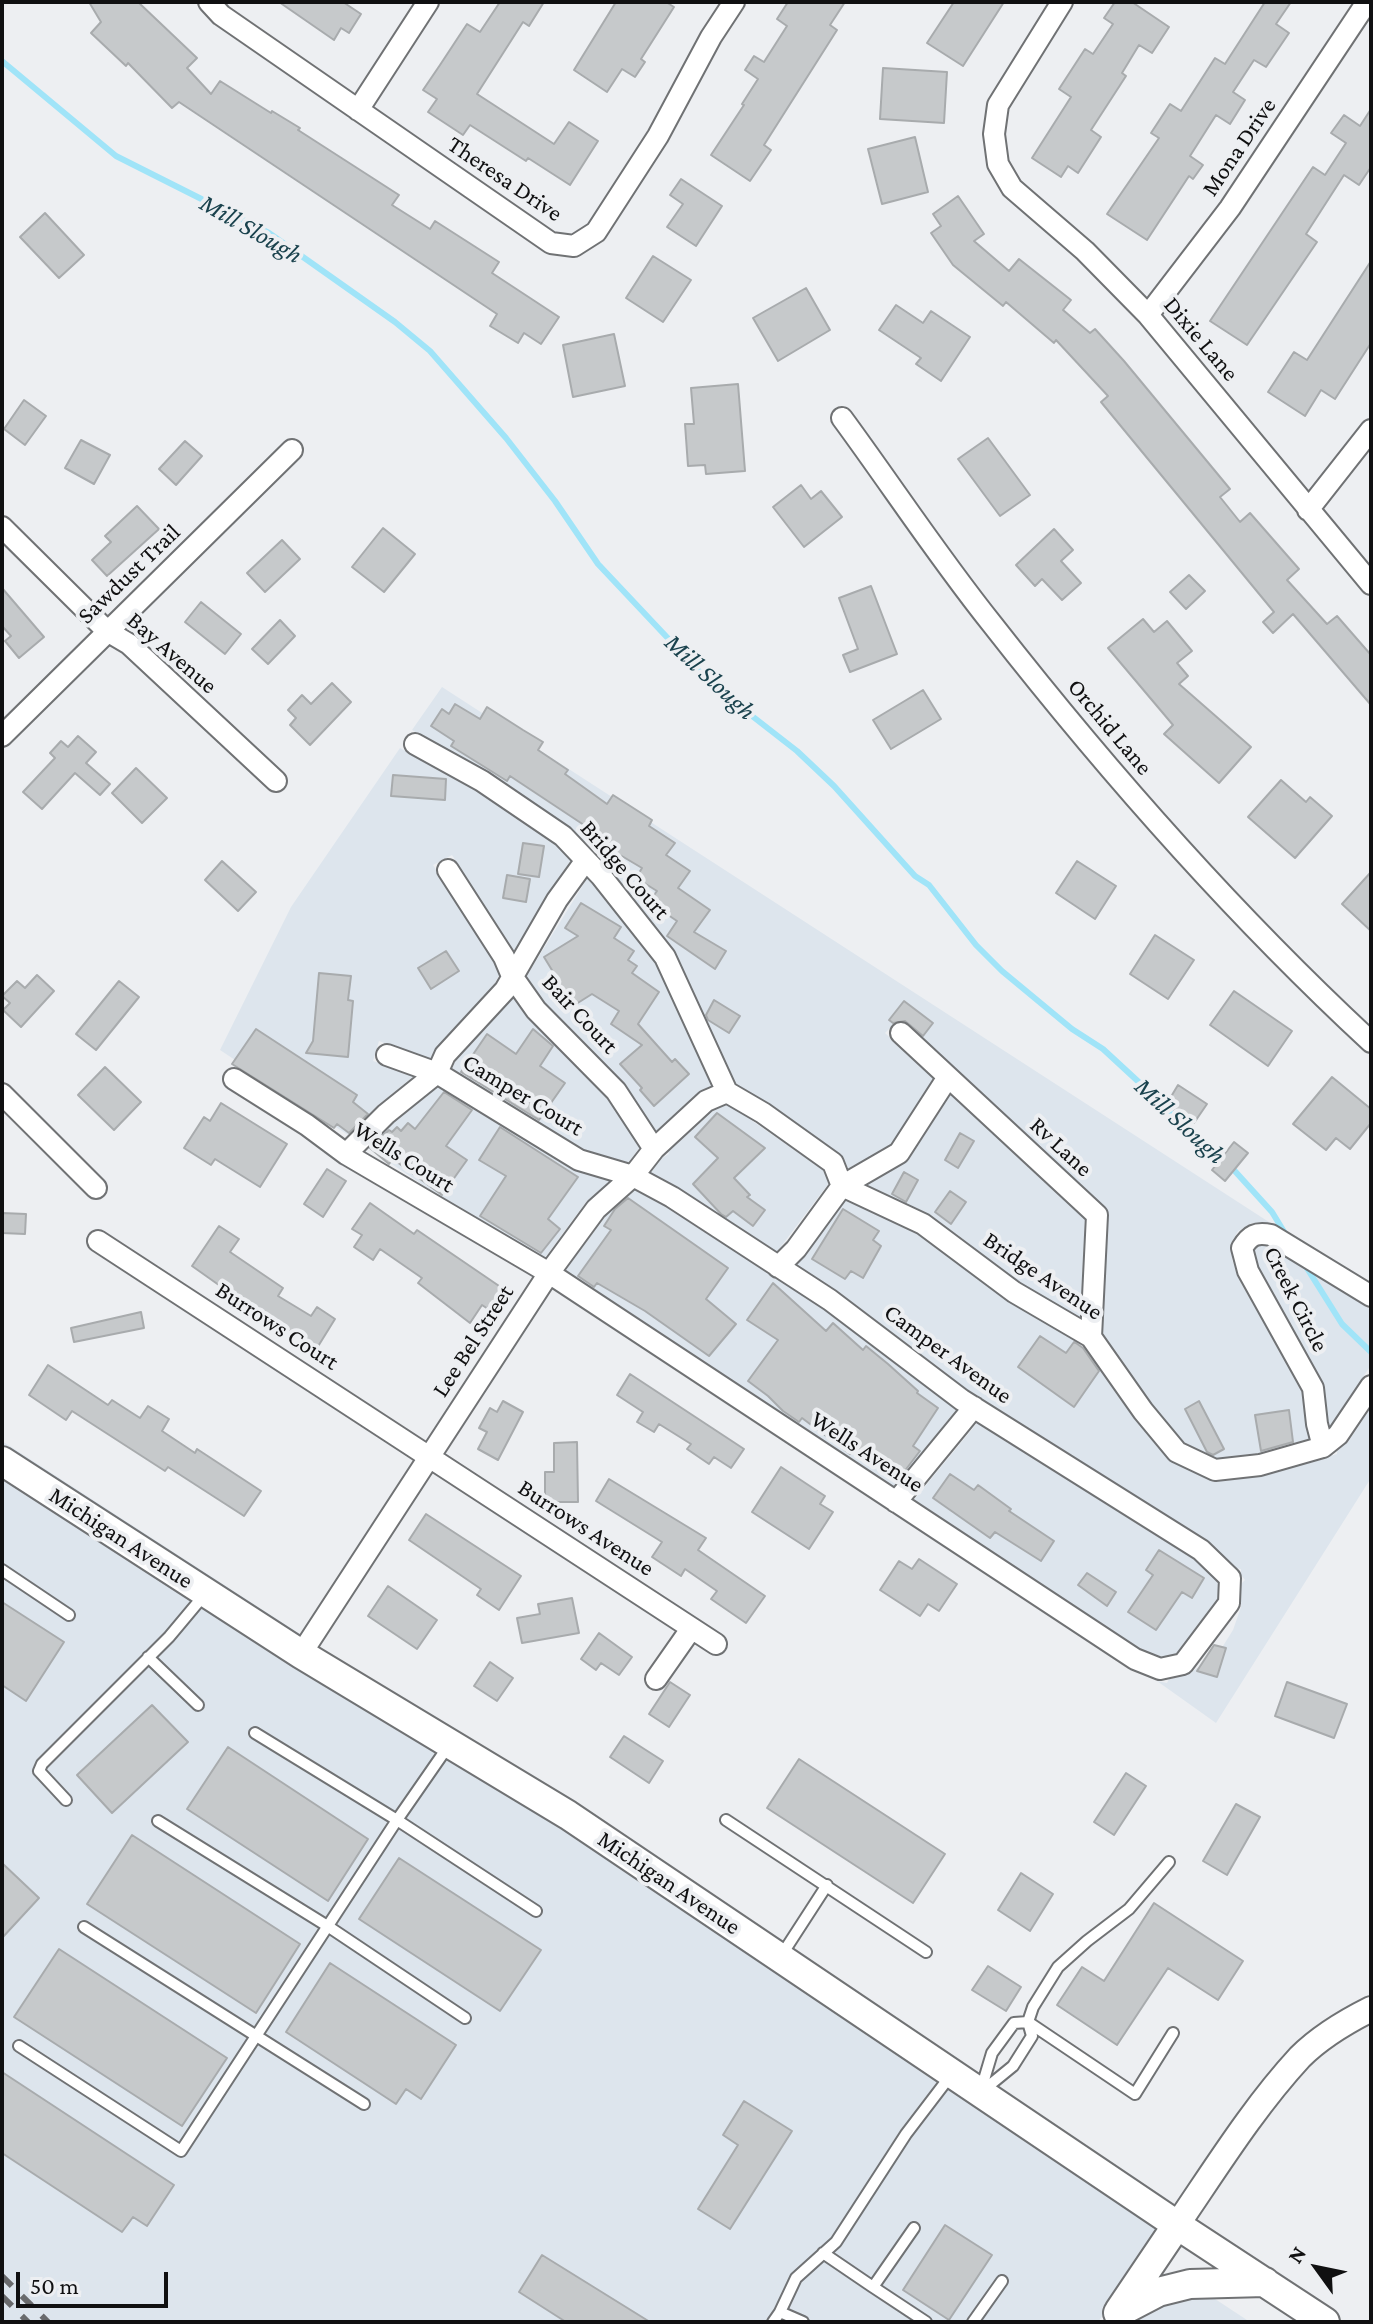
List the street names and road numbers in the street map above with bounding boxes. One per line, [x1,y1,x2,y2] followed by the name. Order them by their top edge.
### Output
[1196,92,1282,202] street label: Mona Drive
[442,130,568,228] street label: Theresa Drive
[1157,291,1245,387] street label: Dixie Lane
[72,518,186,630] street label: Sawdust Trail
[121,606,223,700] street label: Bay Avenue
[1061,673,1159,781] street label: Orchid Lane
[574,814,676,926] street label: Bridge Court
[536,968,624,1060] street label: Bair Court
[457,1048,589,1142] street label: Camper Court
[1024,1111,1098,1183] street label: Rv Lane
[348,1115,460,1199] street label: Wells Court
[978,1226,1108,1326] street label: Bridge Avenue
[1257,1242,1335,1356] street label: Creek Circle
[210,1276,344,1376] street label: Burrows Court
[426,1279,520,1403] street label: Lee Bel Street
[878,1298,1018,1410] street label: Camper Avenue
[805,1405,929,1499] street label: Wells Avenue
[513,1473,659,1583] street label: Burrows Avenue
[44,1481,198,1595] street label: Michigan Avenue
[592,1825,746,1941] street label: Michigan Avenue

